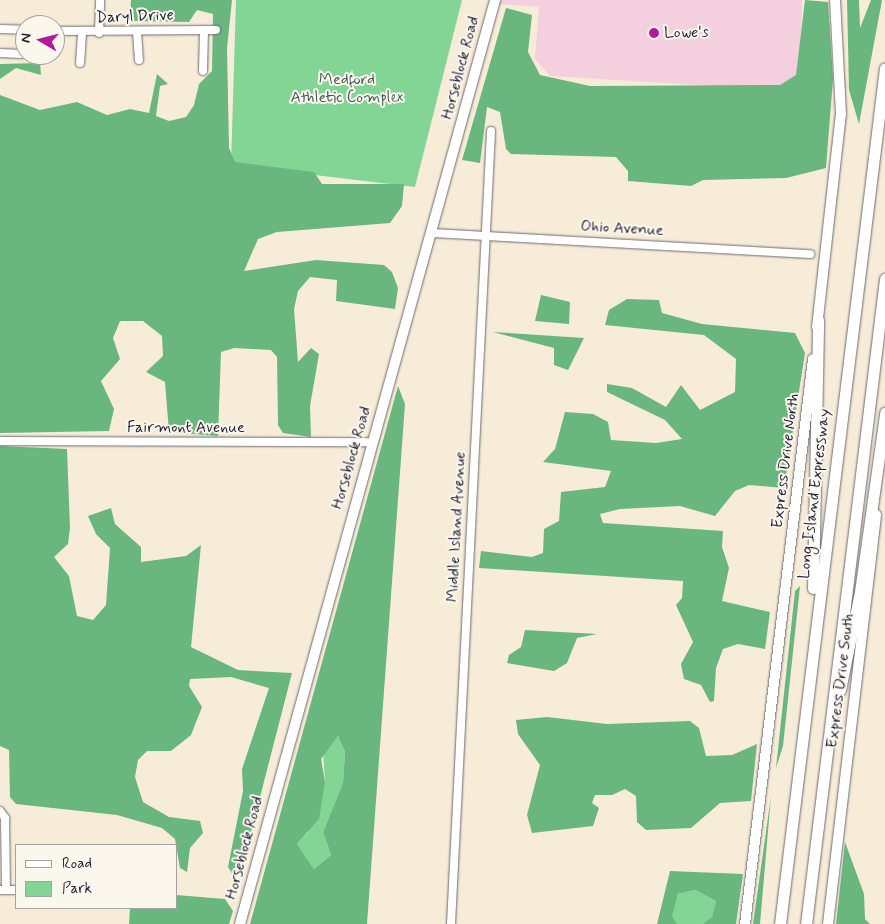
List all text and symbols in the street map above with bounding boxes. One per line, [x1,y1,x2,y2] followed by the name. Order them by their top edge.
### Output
[96,6,174,28] street label: Daryl Drive
[438,14,484,122] street label: Horseblock Road
[15,15,65,65] north arrow
[664,23,709,43] place label: Lowe's
[648,27,660,39] marker: Lowe's
[17,32,36,44] text: N
[291,70,403,108] park label: Medford Athletic Complex
[580,217,664,241] street label: Ohio Avenue
[768,393,804,529] street label: Express Drive North
[328,404,376,512] street label: Horseblock Road
[795,407,835,581] street label: Long Island Expressway
[127,418,245,438] street label: Fairmont Avenue
[443,451,471,603] street label: Middle Island Avenue
[823,614,859,748] street label: Express Drive South
[222,794,268,902] street label: Horseblock Road
[15,844,178,909] legend
[62,854,92,874] text: Road
[62,879,92,899] text: Park

